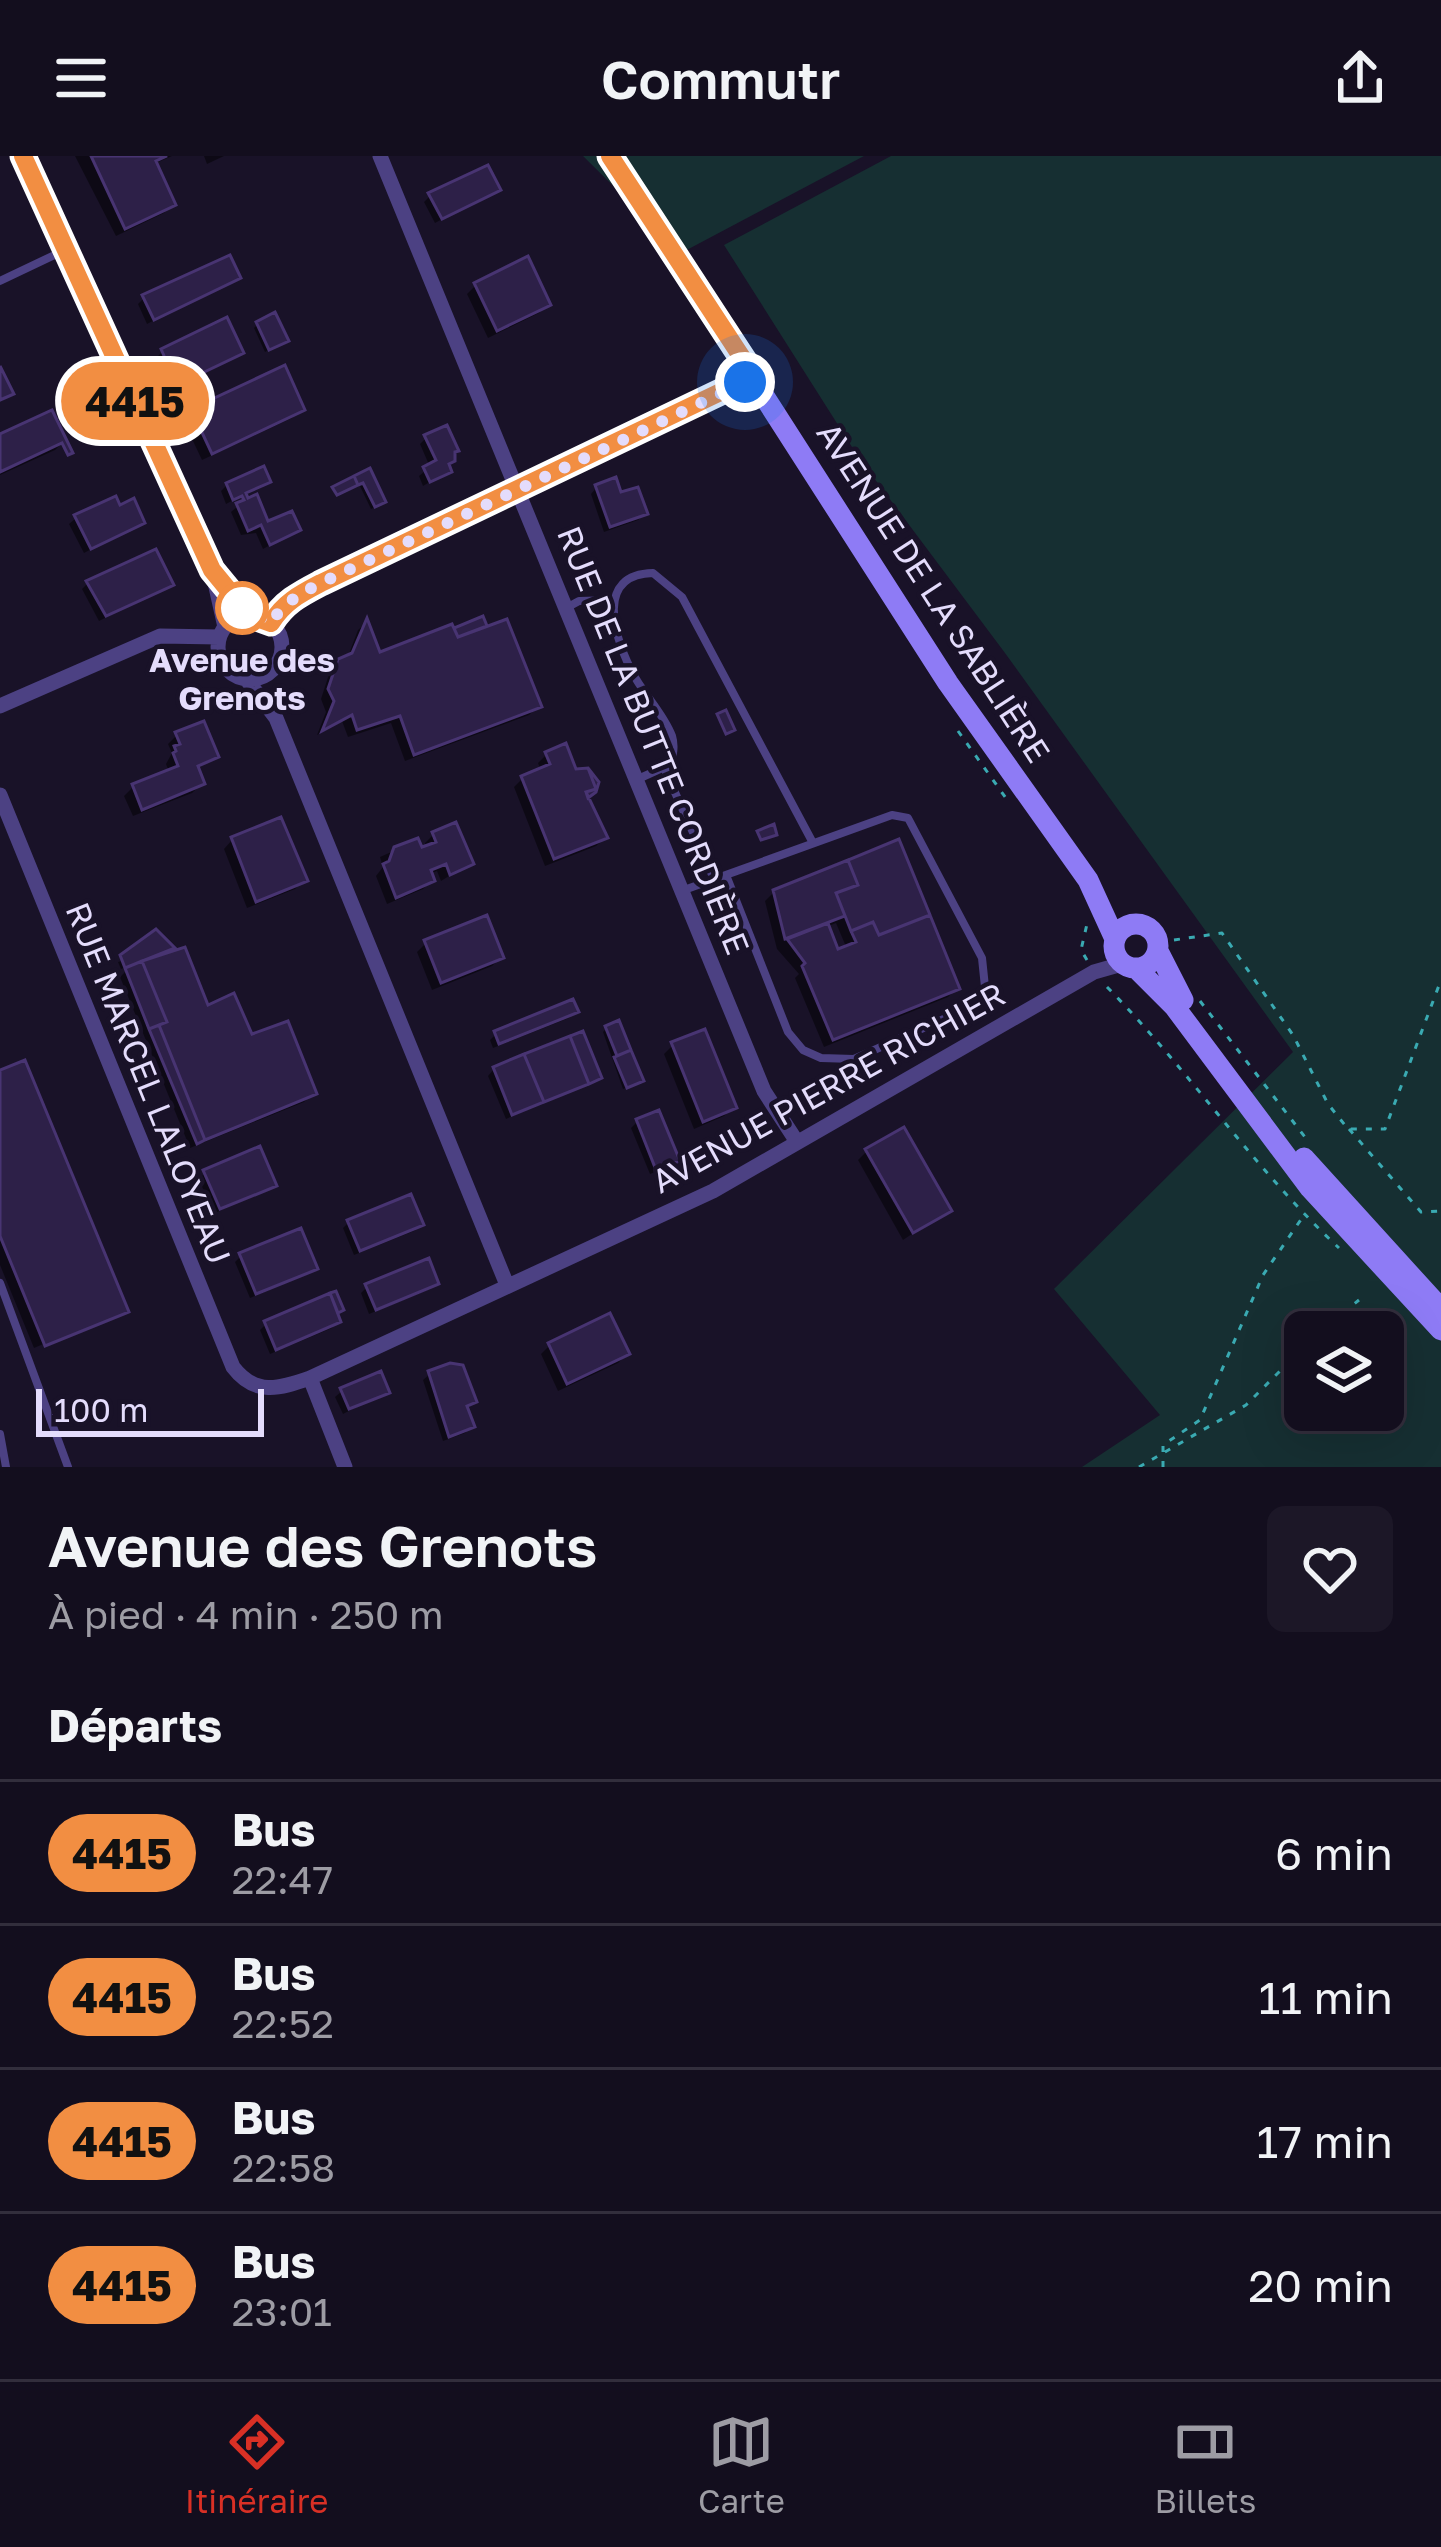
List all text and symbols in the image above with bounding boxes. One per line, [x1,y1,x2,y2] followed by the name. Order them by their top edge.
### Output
[48,45,114,111] icon: menu
[1327,45,1393,111] icon: share
[601,46,840,111] text: Commutr
[715,352,775,412] your location
[51,362,219,440] line badge: 4415
[85,376,185,426] text: 4415
[809,415,1059,769] street label: AVENUE DE LA SABLIÈRE
[550,520,758,960] street label: RUE DE LA BUTTE CORDIÈRE
[217,583,267,633] marker: Avenue des Grenots
[149,640,335,717] place label: Avenue des Grenots
[59,897,239,1269] street label: RUE MARCEL LALOYEAU
[645,974,1011,1200] street label: AVENUE PIERRE RICHIER
[1284,1311,1404,1431] map controls
[1284,1311,1404,1431] button: layers
[36,1383,264,1436] scale bar
[54,1390,148,1429] text: 100 m
[1267,1506,1393,1632] button: heart
[48,1511,597,1580] text: Avenue des Grenots
[48,1591,444,1638] text: À pied · 4 min · 250 m
[48,1698,222,1752] text: Départs
[232,1802,315,1856] text: Bus
[1275,1826,1393,1880] text: 6 min
[72,1828,172,1878] text: 4415
[232,1856,333,1903] text: 22:47
[232,1946,315,2000] text: Bus
[1259,1970,1393,2024] text: 11 min
[72,1972,172,2022] text: 4415
[232,2000,334,2047] text: 22:52
[232,2090,315,2144] text: Bus
[1257,2114,1393,2168] text: 17 min
[72,2116,172,2166] text: 4415
[232,2144,335,2191] text: 22:58
[232,2234,315,2288] text: Bus
[1248,2258,1393,2312] text: 20 min
[72,2260,172,2310] text: 4415
[232,2288,332,2335] text: 23:01
[185,2409,328,2520] tab: Itinéraire
[698,2409,785,2520] tab: Carte
[1155,2409,1256,2520] tab: Billets

